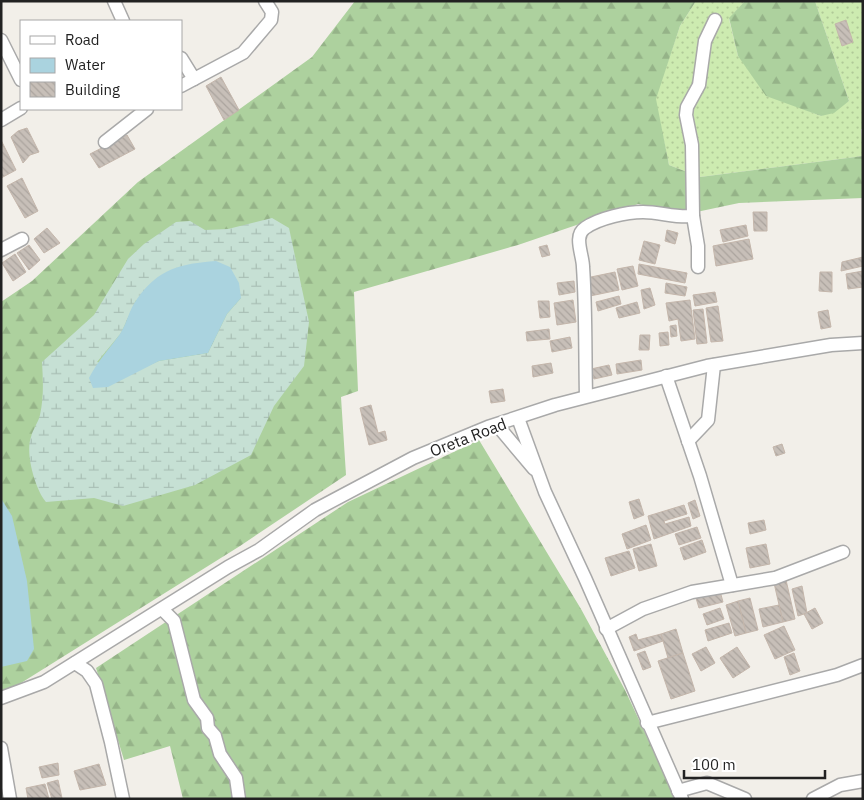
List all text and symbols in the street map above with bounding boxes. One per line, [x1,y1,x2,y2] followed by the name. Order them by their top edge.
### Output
[20,20,182,110] legend
[65,30,100,49] text: Road
[65,55,106,74] text: Water
[65,80,120,99] text: Building
[427,413,509,461] street label: Oreta Road
[684,748,825,780] scale bar
[692,755,736,774] text: 100 m

